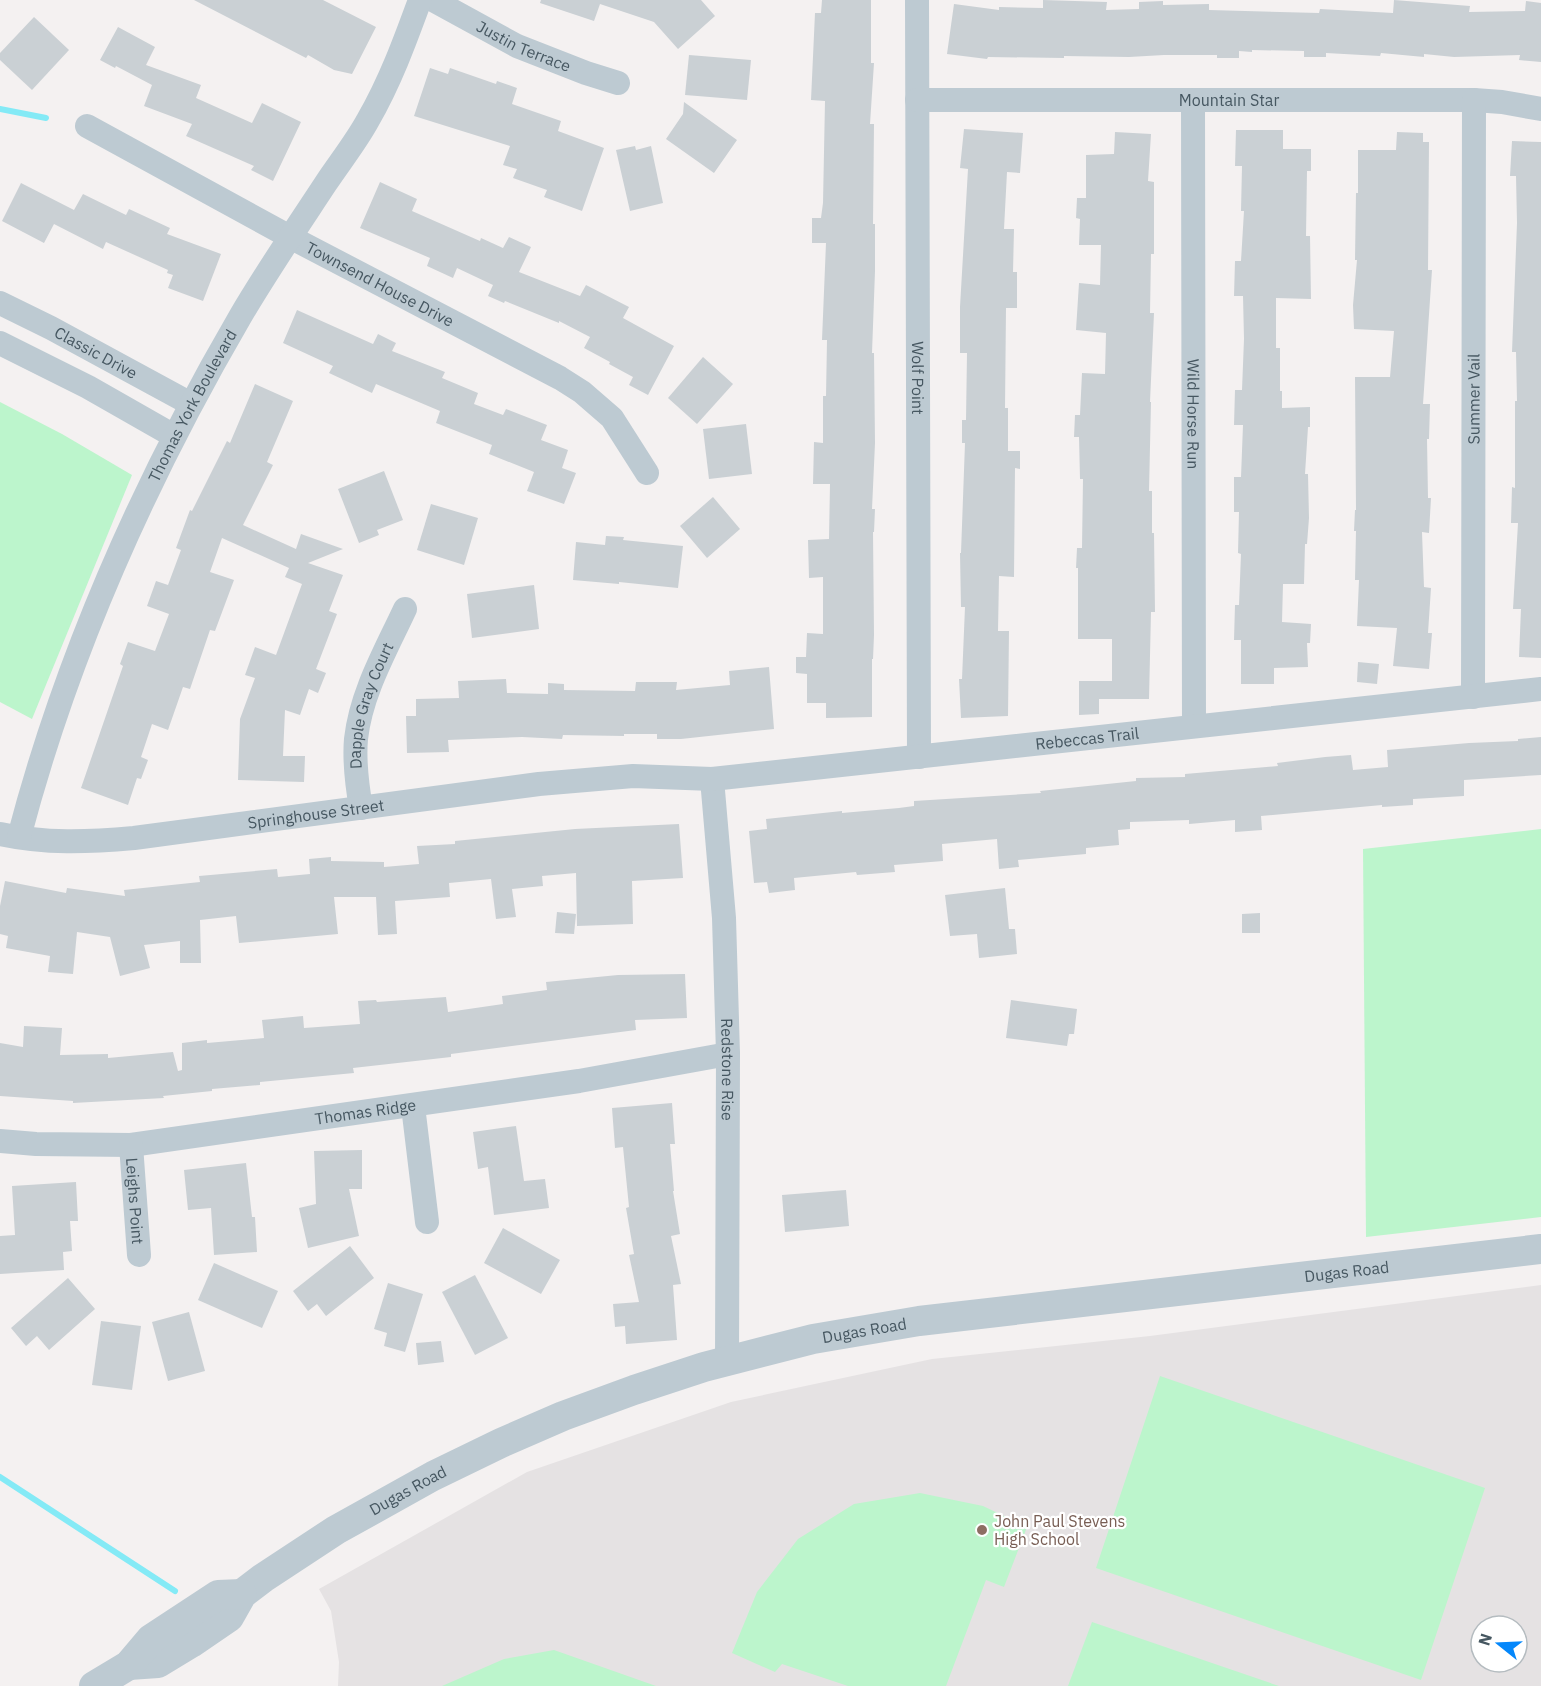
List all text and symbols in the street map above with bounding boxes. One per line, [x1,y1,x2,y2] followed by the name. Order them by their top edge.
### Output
[473,16,574,76] street label: Justin Terrace
[1179,90,1279,110] street label: Mountain Star
[303,237,458,331] street label: Townsend House Drive
[51,322,141,383] street label: Classic Drive
[144,326,241,485] street label: Thomas York Boulevard
[908,341,928,415] street label: Wolf Point
[1463,353,1484,445] street label: Summer Vail
[1183,359,1204,469] street label: Wild Horse Run
[345,639,397,770] street label: Dapple Gray Court
[1034,723,1140,754] street label: Rebeccas Trail
[246,795,385,833] street label: Springhouse Street
[717,1018,738,1121] street label: Redstone Rise
[314,1094,418,1129] street label: Thomas Ridge
[122,1157,148,1245] street label: Leighs Point
[1303,1257,1390,1286] street label: Dugas Road
[821,1313,908,1347] street label: Dugas Road
[366,1461,450,1520] street label: Dugas Road
[994,1511,1125,1549] place label: John Paul Stevens High School
[975,1523,989,1537] marker: John Paul Stevens High School
[1469,1614,1529,1674] north arrow
[1473,1631,1496,1648] text: N

